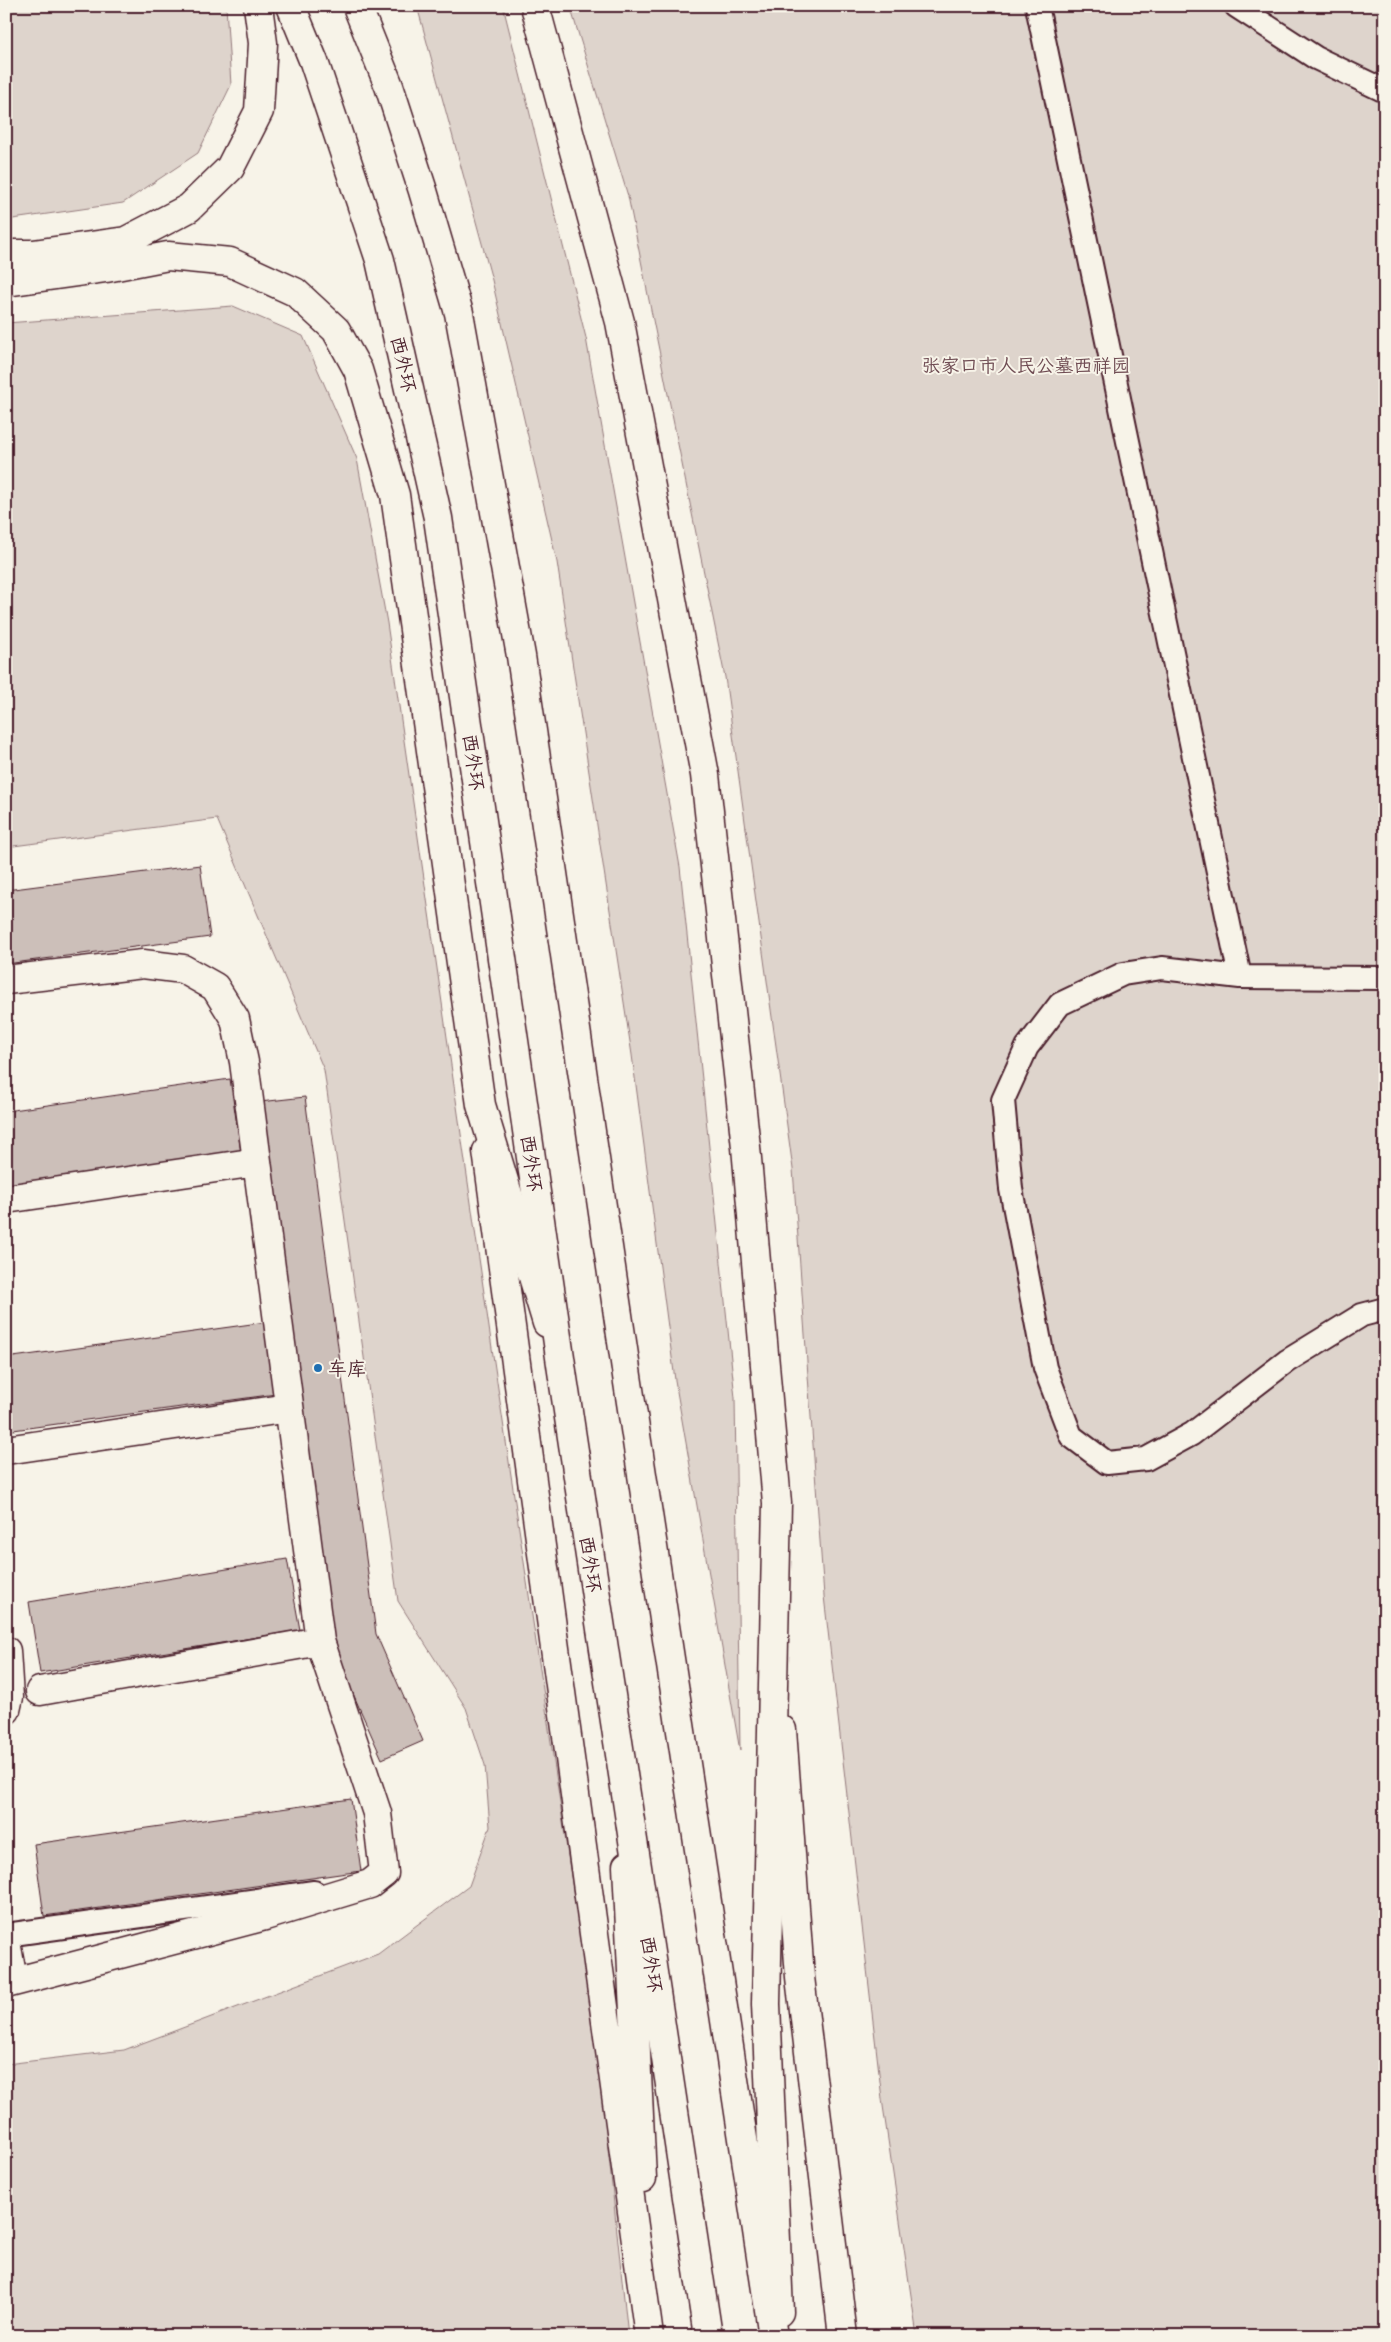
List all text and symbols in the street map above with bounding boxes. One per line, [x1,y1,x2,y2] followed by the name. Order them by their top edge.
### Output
[386,334,421,394] street label: 西外环
[921,354,1131,377] park label: 张家口市人民公墓西祥园
[458,732,489,792] street label: 西外环
[516,1133,547,1193] street label: 西外环
[328,1357,366,1380] place label: 车库
[312,1362,324,1374] marker: 车库
[575,1534,606,1594] street label: 西外环
[636,1934,667,1994] street label: 西外环

